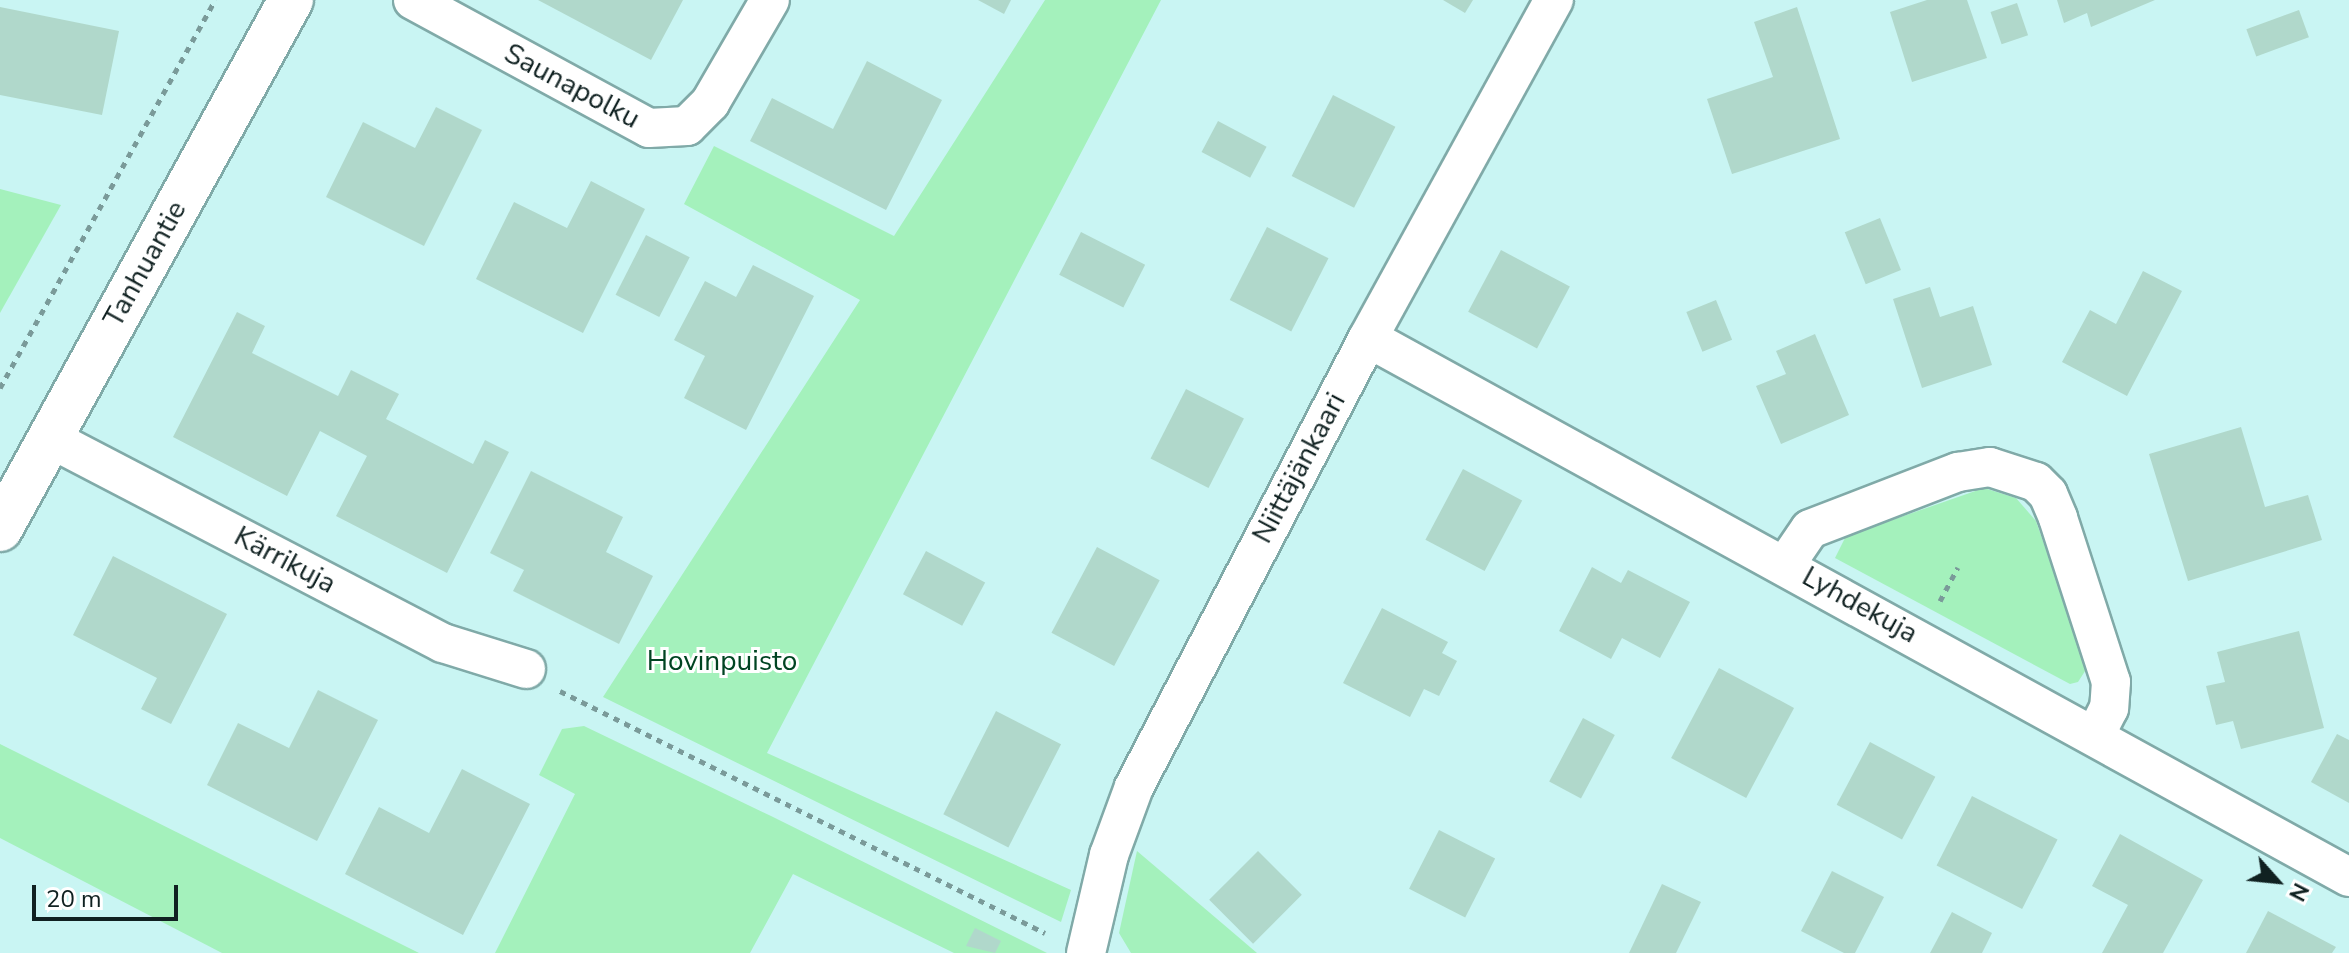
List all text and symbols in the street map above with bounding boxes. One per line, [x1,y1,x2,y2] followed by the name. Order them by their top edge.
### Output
[499,36,645,136] street label: Saunapolku
[97,195,193,333] street label: Tanhuantie
[1245,387,1353,549] street label: Niittäjänkaari
[229,519,341,601] street label: Kärrikuja
[1796,560,1924,650] street label: Lyhdekuja
[647,644,797,678] park label: Hovinpuisto
[2237,841,2317,921] north arrow
[36,869,182,919] scale bar
[2281,878,2315,906] text: N
[46,883,102,915] text: 20 m

